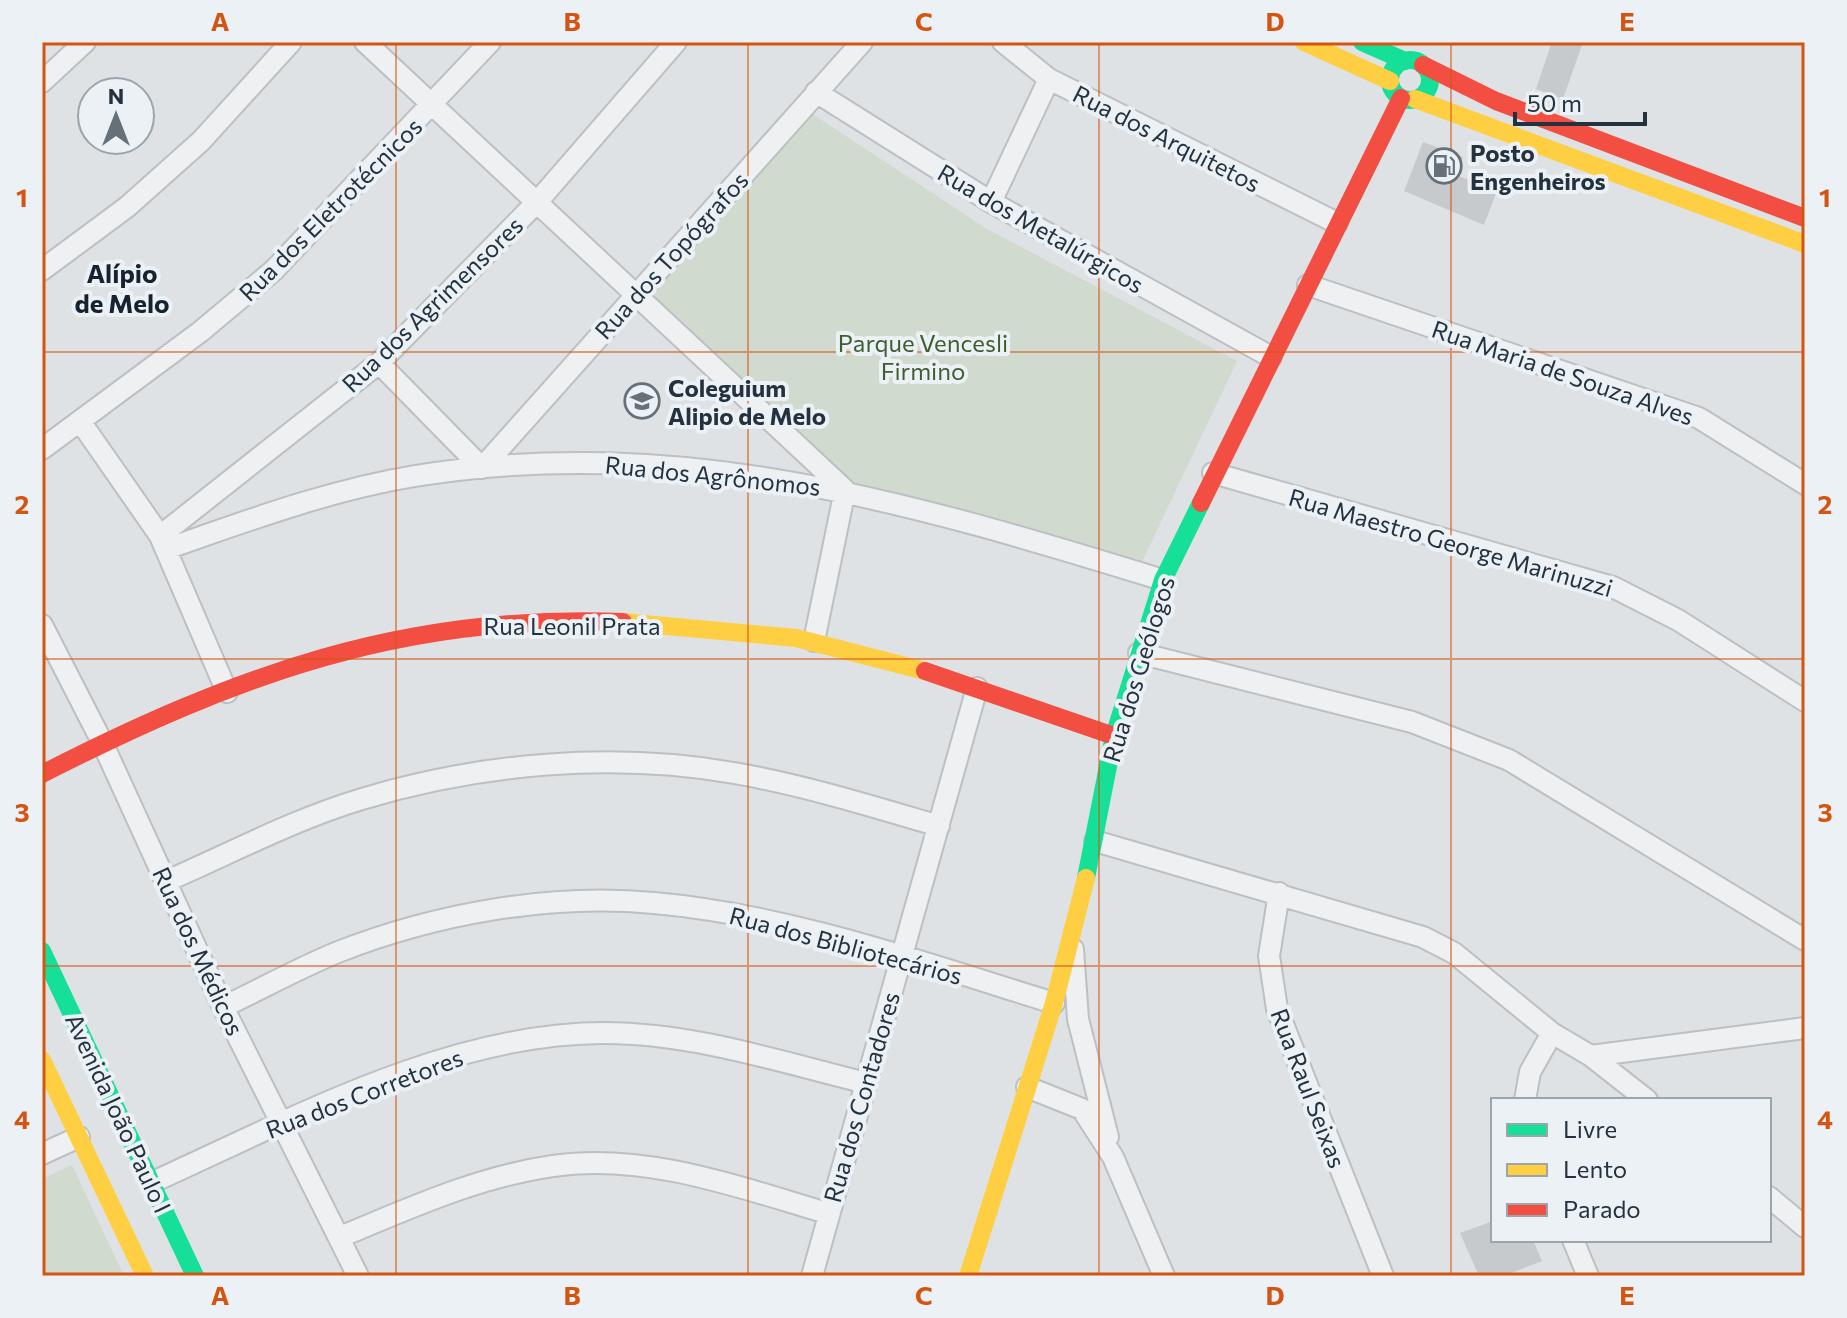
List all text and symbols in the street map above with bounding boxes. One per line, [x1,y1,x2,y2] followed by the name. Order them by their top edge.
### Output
[211,5,230,36] text: A
[563,5,581,36] text: B
[915,5,933,36] text: C
[1265,5,1285,36] text: D
[1619,5,1635,36] text: E
[76,76,156,156] north arrow
[1515,76,1645,126] scale bar
[1069,78,1265,198] street label: Rua dos Arquitetos
[108,82,124,109] text: N
[1527,88,1582,117] text: 50 m
[232,111,428,307] street label: Rua dos Eletrotécnicos
[1470,138,1606,195] place label: Posto Engenheiros
[1425,147,1463,185] fuel station icon: Posto Engenheiros
[933,157,1149,299] street label: Rua dos Metalúrgicos
[588,165,754,345] street label: Rua dos Topógrafos
[16,181,28,212] text: 1
[1819,181,1831,212] text: 1
[336,210,528,398] street label: Rua dos Agrimensores
[74,257,170,318] district label: Alípio de Melo
[1428,314,1698,430] street label: Rua Maria de Souza Alves
[838,328,1008,385] park label: Parque Vencesli Firmino
[668,373,826,430] place label: Coleguium Alipio de Melo
[623,382,661,420] school or university icon: Coleguium Alipio de Melo
[604,449,822,501] street label: Rua dos Agrônomos
[1286,482,1616,602] street label: Rua Maestro George Marinuzzi
[15,488,29,519] text: 2
[1818,488,1832,519] text: 2
[1096,573,1180,765] street label: Rua dos Geólogos
[483,611,661,640] street label: Rua Leonil Prata
[14,796,30,827] text: 3
[1817,796,1833,827] text: 3
[147,862,251,1040] street label: Rua dos Médicos
[726,900,966,990] street label: Rua dos Bibliotecários
[817,988,905,1206] street label: Rua dos Contadores
[1265,1004,1353,1172] street label: Rua Raul Seixas
[60,1009,178,1217] street label: Avenida João Paulo I
[261,1042,467,1144] street label: Rua dos Corretores
[1491,1098,1771,1242] legend
[14,1103,30,1134] text: 4
[1817,1103,1833,1134] text: 4
[1563,1114,1617,1143] text: Livre
[1563,1154,1627,1183] text: Lento
[1563,1194,1641,1223] text: Parado
[211,1279,230,1310] text: A
[563,1279,581,1310] text: B
[915,1279,933,1310] text: C
[1265,1279,1285,1310] text: D
[1619,1279,1635,1310] text: E

